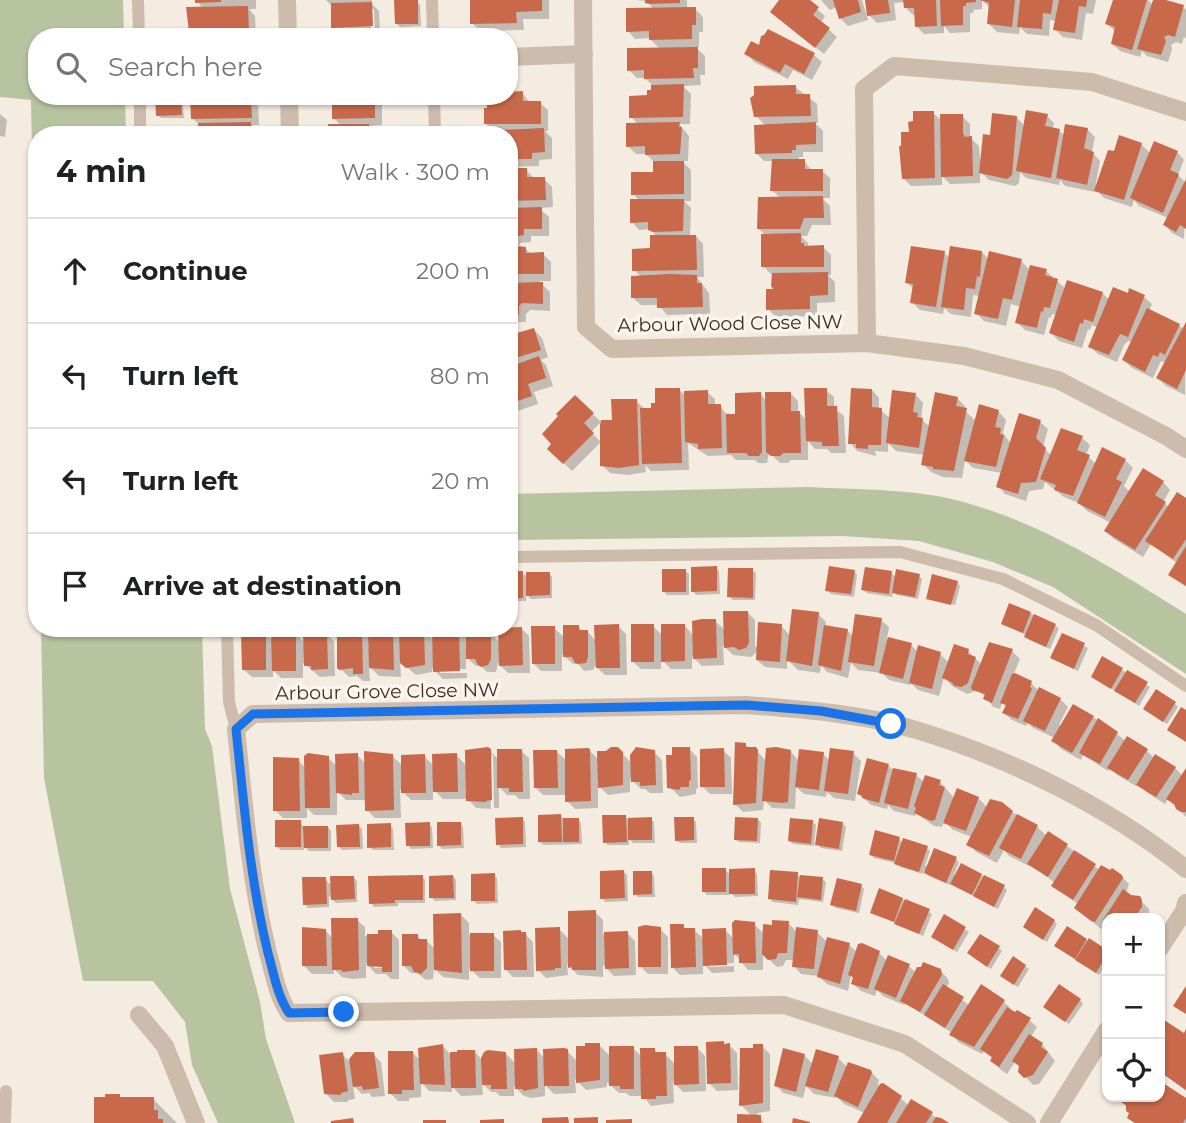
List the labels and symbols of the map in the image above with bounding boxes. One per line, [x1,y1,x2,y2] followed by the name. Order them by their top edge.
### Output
[617,310,843,337] street label: Arbour Wood Close NW
[275,678,499,705] street label: Arbour Grove Close NW
[875,708,906,739] route start
[328,996,359,1027] route end

